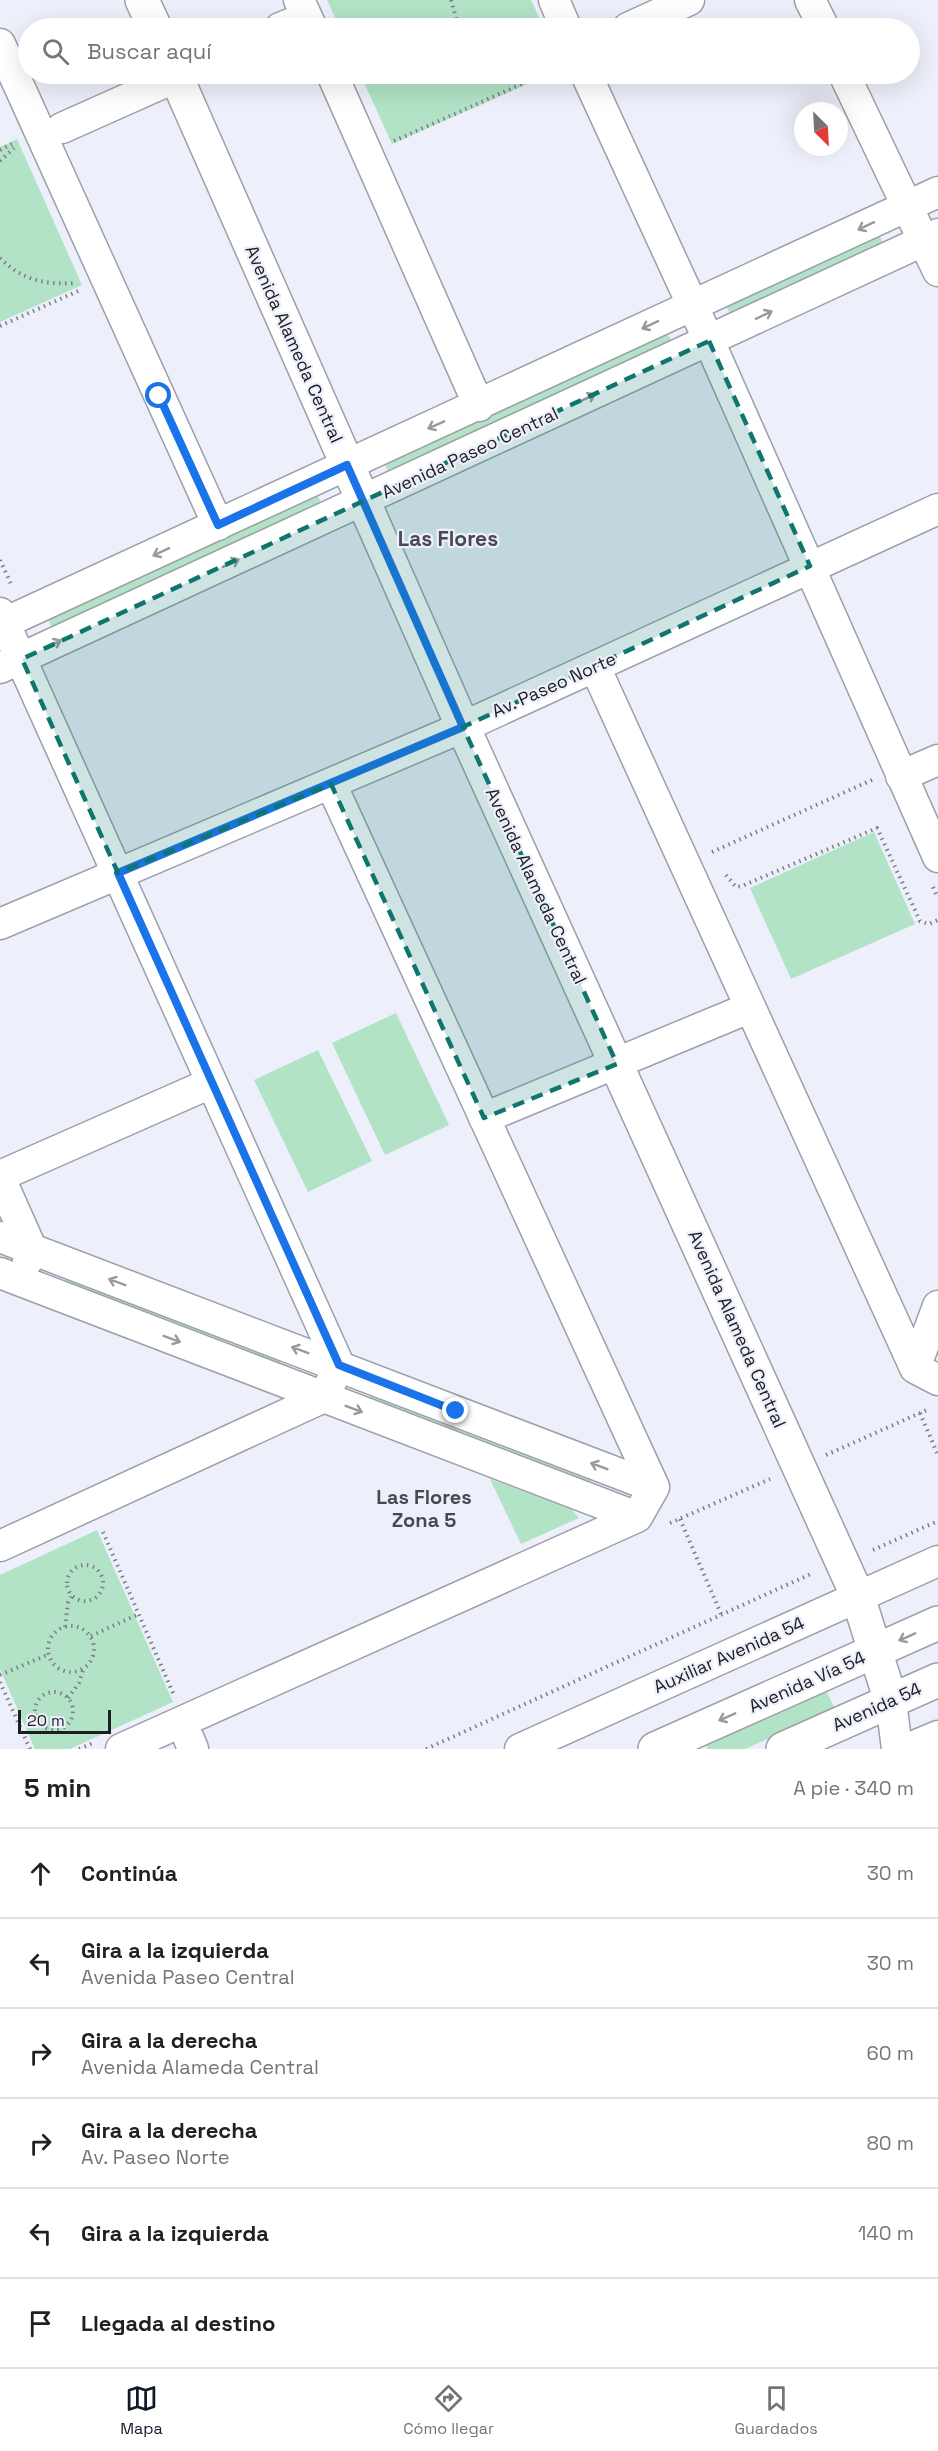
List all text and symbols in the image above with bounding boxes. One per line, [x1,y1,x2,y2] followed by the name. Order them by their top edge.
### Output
[18,18,920,84] search box
[39,35,72,68] icon: search
[87,37,212,65] text: Buscar aquí
[794,102,848,156] north arrow
[857,220,875,232] one-way arrow
[240,241,349,446] street label: Avenida Alameda Central
[754,309,772,321] one-way arrow
[642,319,660,331] one-way arrow
[145,382,171,408] route start
[578,391,596,403] one-way arrow
[378,401,562,504] street label: Avenida Paseo Central
[427,420,445,432] one-way arrow
[398,525,498,552] district label: Las Flores
[153,546,171,558] one-way arrow
[221,557,239,568] one-way arrow
[44,638,62,650] one-way arrow
[488,647,620,722] street label: Av. Paseo Norte
[481,784,592,988] street label: Avenida Alameda Central
[683,1226,792,1431] street label: Avenida Alameda Central
[108,1276,127,1287] one-way arrow
[163,1334,181,1345] one-way arrow
[291,1344,309,1355] one-way arrow
[442,1397,468,1423] route end
[345,1404,363,1415] one-way arrow
[590,1460,609,1471] one-way arrow
[376,1484,472,1533] district label: Las Flores Zona 5
[650,1611,808,1698] street label: Auxiliar Avenida 54
[899,1632,917,1643] one-way arrow
[745,1646,869,1718] street label: Avenida Vía 54
[829,1677,925,1736] street label: Avenida 54
[18,1707,111,1734] scale bar
[27,1710,65,1731] text: 20 m
[718,1712,737,1723] one-way arrow
[24,1771,91,1805] text: 5 min
[793,1775,914,1801] text: A pie · 340 m
[24,1857,57,1890] icon: ahead
[81,1859,177,1887] text: Continúa
[867,1860,914,1886] text: 30 m
[81,1936,269,1964] text: Gira a la izquierda
[24,1947,57,1980] icon: left
[867,1950,914,1976] text: 30 m
[81,1964,295,1990] text: Avenida Paseo Central
[81,2026,258,2054] text: Gira a la derecha
[24,2037,57,2070] icon: right
[867,2040,914,2066] text: 60 m
[81,2054,319,2080] text: Avenida Alameda Central
[81,2116,258,2144] text: Gira a la derecha
[24,2127,57,2160] icon: right
[866,2130,914,2156] text: 80 m
[81,2144,230,2170] text: Av. Paseo Norte
[24,2217,57,2250] icon: left
[81,2219,269,2247] text: Gira a la izquierda
[858,2220,914,2246] text: 140 m
[24,2307,57,2340] icon: arrive
[81,2309,275,2337] text: Llegada al destino
[120,2382,163,2439] tab: Mapa
[403,2382,494,2439] tab: Cómo llegar
[735,2382,818,2439] tab: Guardados

